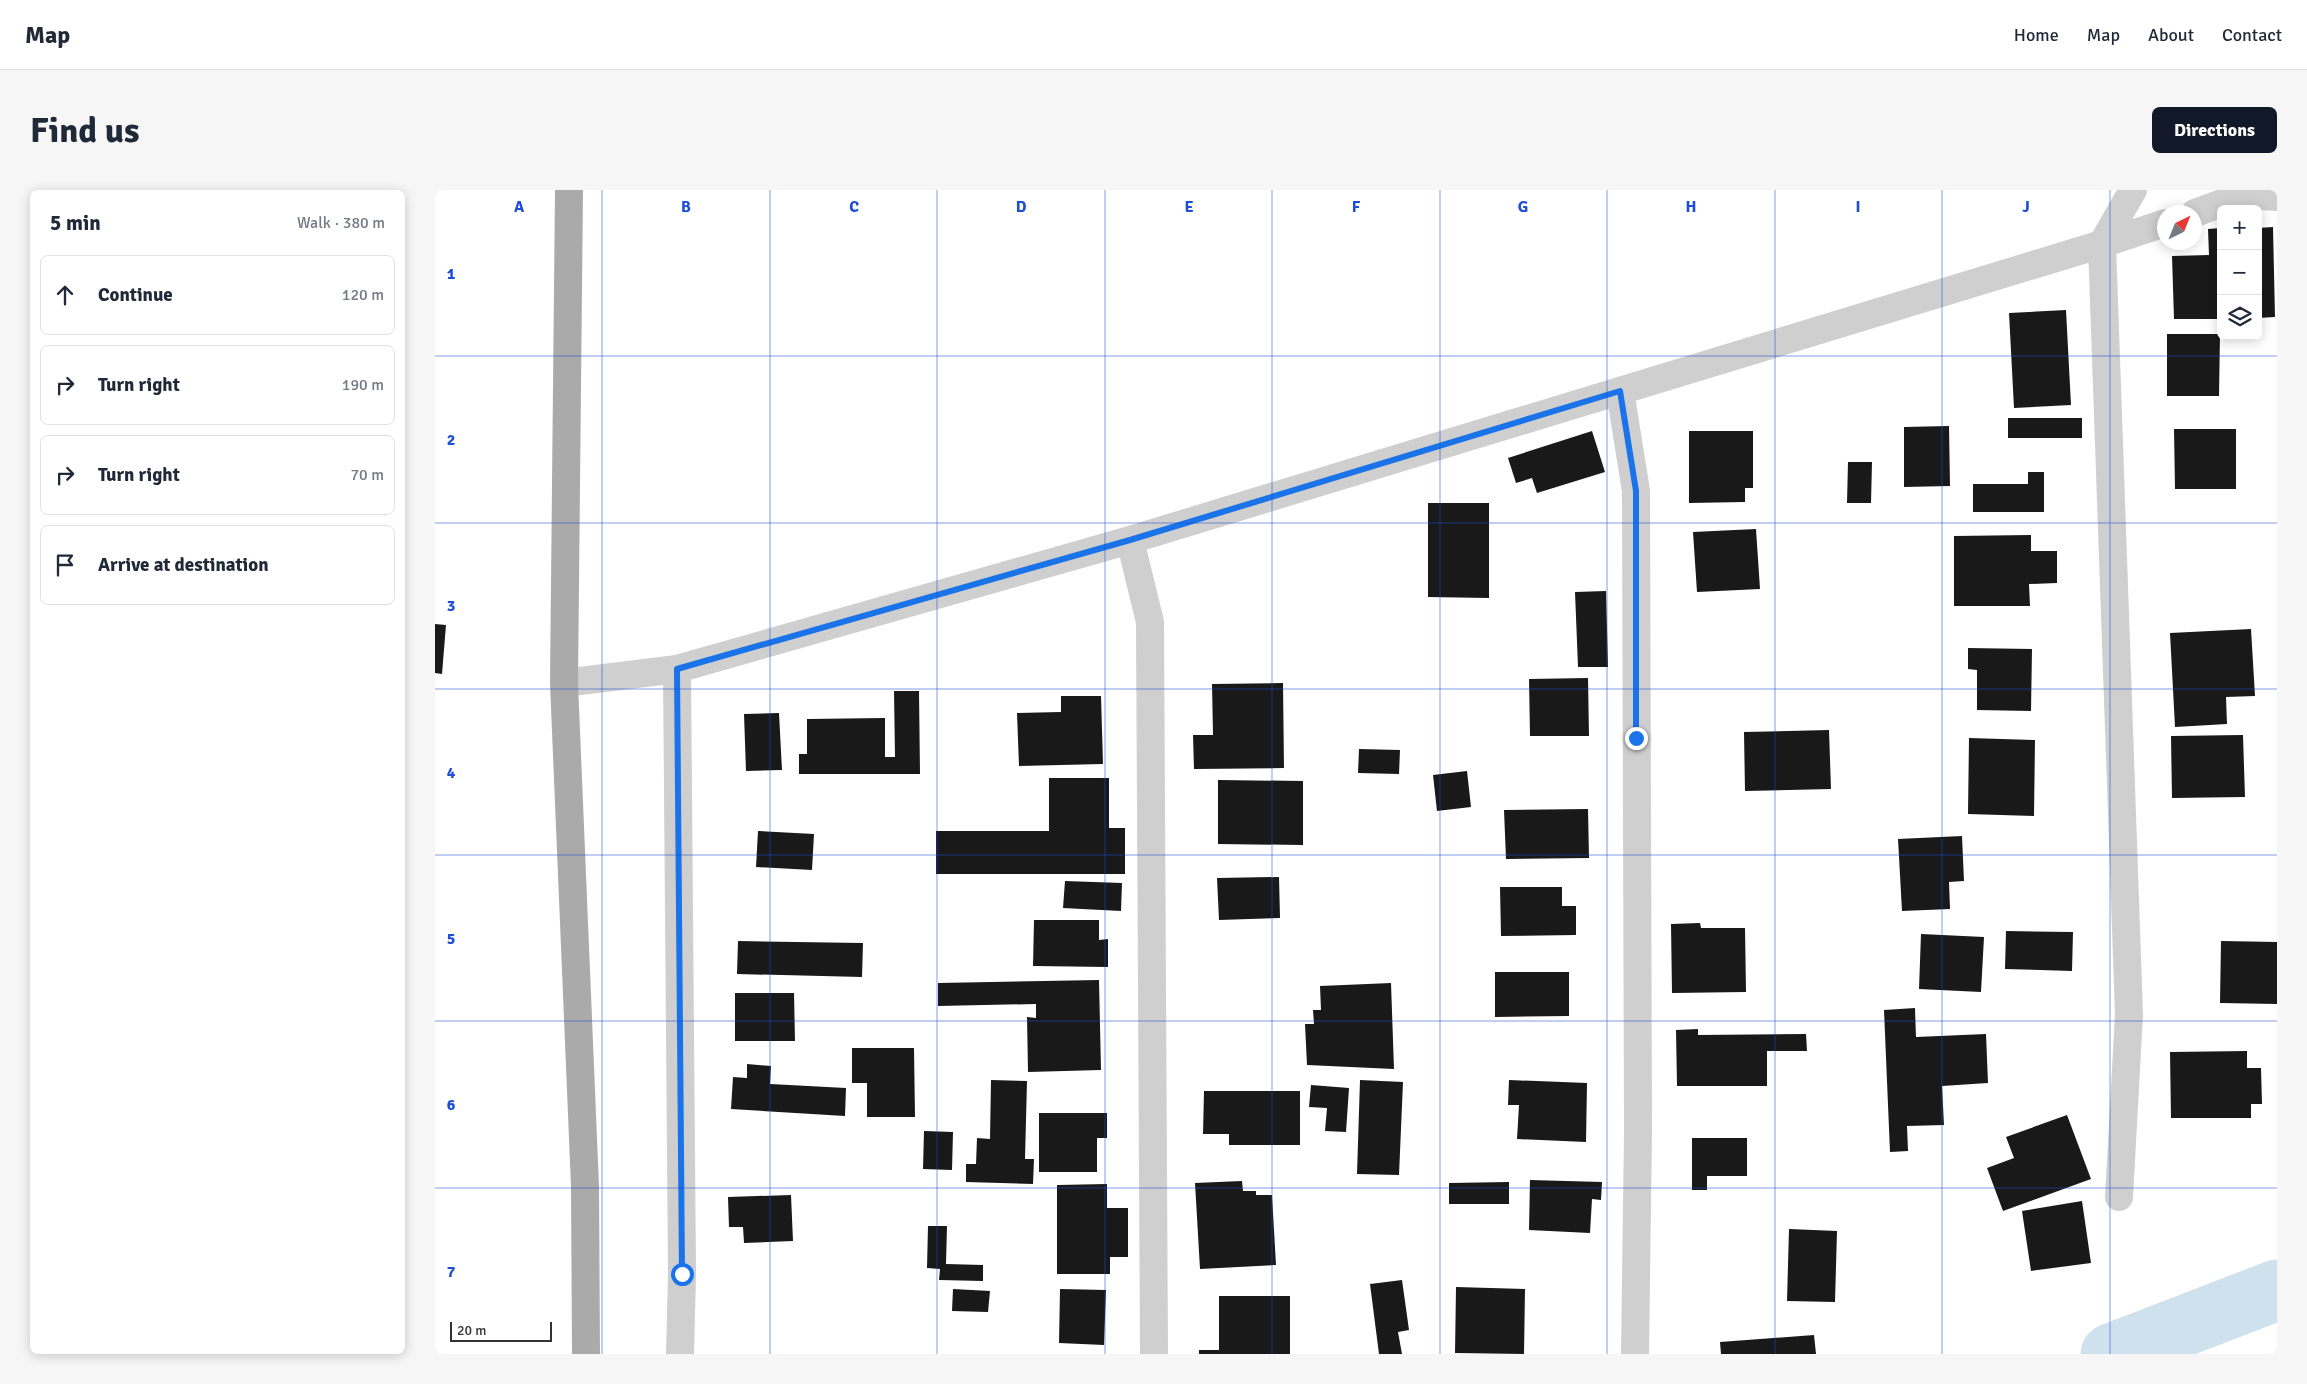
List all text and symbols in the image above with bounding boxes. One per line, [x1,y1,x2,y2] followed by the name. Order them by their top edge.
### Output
[25,20,70,50] text: Map
[2014,24,2059,46] text: Home
[2087,24,2120,46] text: Map
[2148,24,2194,46] text: About
[2222,24,2282,46] text: Contact
[2152,107,2277,153] button: Directions
[30,109,140,152] text: Find us
[514,197,525,217] text: A
[681,197,691,217] text: B
[849,197,859,217] text: C
[1016,197,1027,217] text: D
[1184,197,1194,217] text: E
[1352,197,1361,217] text: F
[1518,197,1528,217] text: G
[1686,197,1696,217] text: H
[1855,197,1861,217] text: I
[2022,197,2030,217] text: J
[2157,205,2202,250] north arrow
[2217,205,2262,340] map controls
[2217,205,2262,250] button: +
[50,210,101,236] text: 5 min
[297,213,385,233] text: Walk · 380 m
[2217,250,2262,295] button: −
[447,264,456,284] text: 1
[51,281,79,309] icon: ahead
[98,283,173,307] text: Continue
[342,285,384,305] text: 120 m
[2217,295,2262,340] button: layers
[51,371,79,399] icon: right
[98,373,180,397] text: Turn right
[342,375,384,395] text: 190 m
[447,430,455,450] text: 2
[51,461,79,489] icon: right
[98,463,180,487] text: Turn right
[350,465,384,485] text: 70 m
[51,551,79,579] icon: arrive
[98,553,269,577] text: Arrive at destination
[447,596,455,616] text: 3
[1625,727,1648,750] route end
[447,763,456,783] text: 4
[447,929,455,949] text: 5
[447,1095,456,1115] text: 6
[447,1262,456,1282] text: 7
[671,1263,694,1286] route start
[450,1319,553,1342] scale bar
[457,1322,486,1339] text: 20 m

